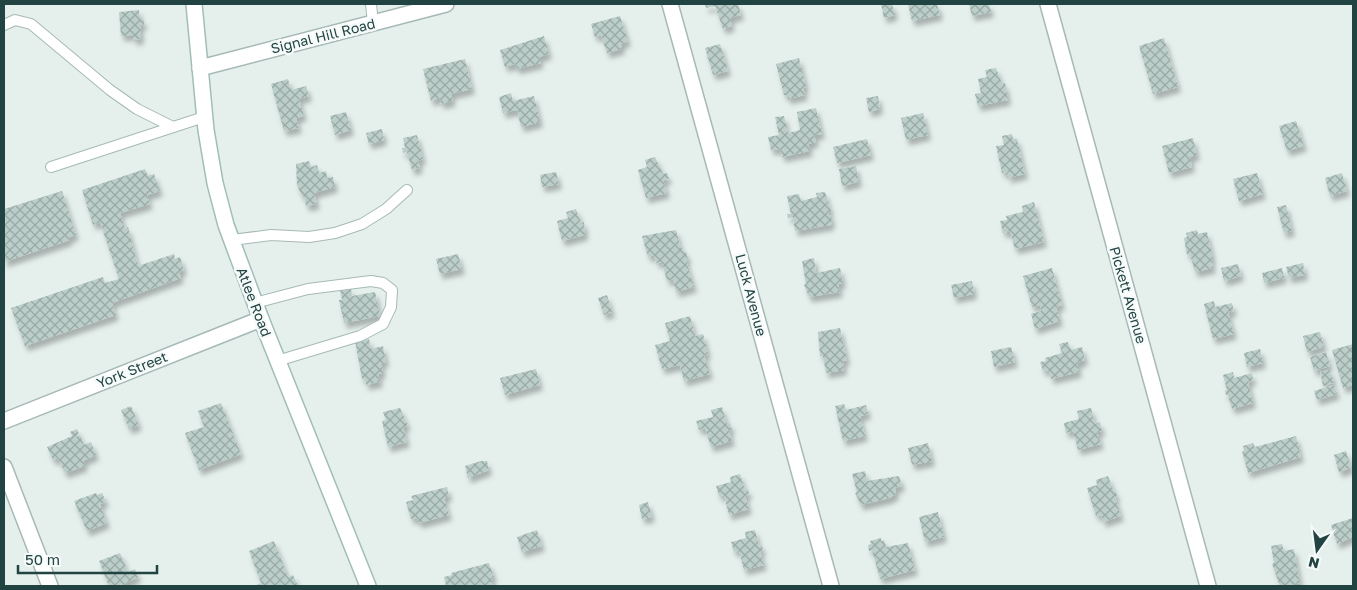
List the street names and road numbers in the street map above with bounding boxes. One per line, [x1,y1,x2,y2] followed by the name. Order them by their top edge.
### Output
[269,14,377,57] street label: Signal Hill Road
[1106,244,1150,345] street label: Pickett Avenue
[732,252,771,338] street label: Luck Avenue
[233,265,275,339] street label: Atlee Road
[94,348,170,391] street label: York Street

